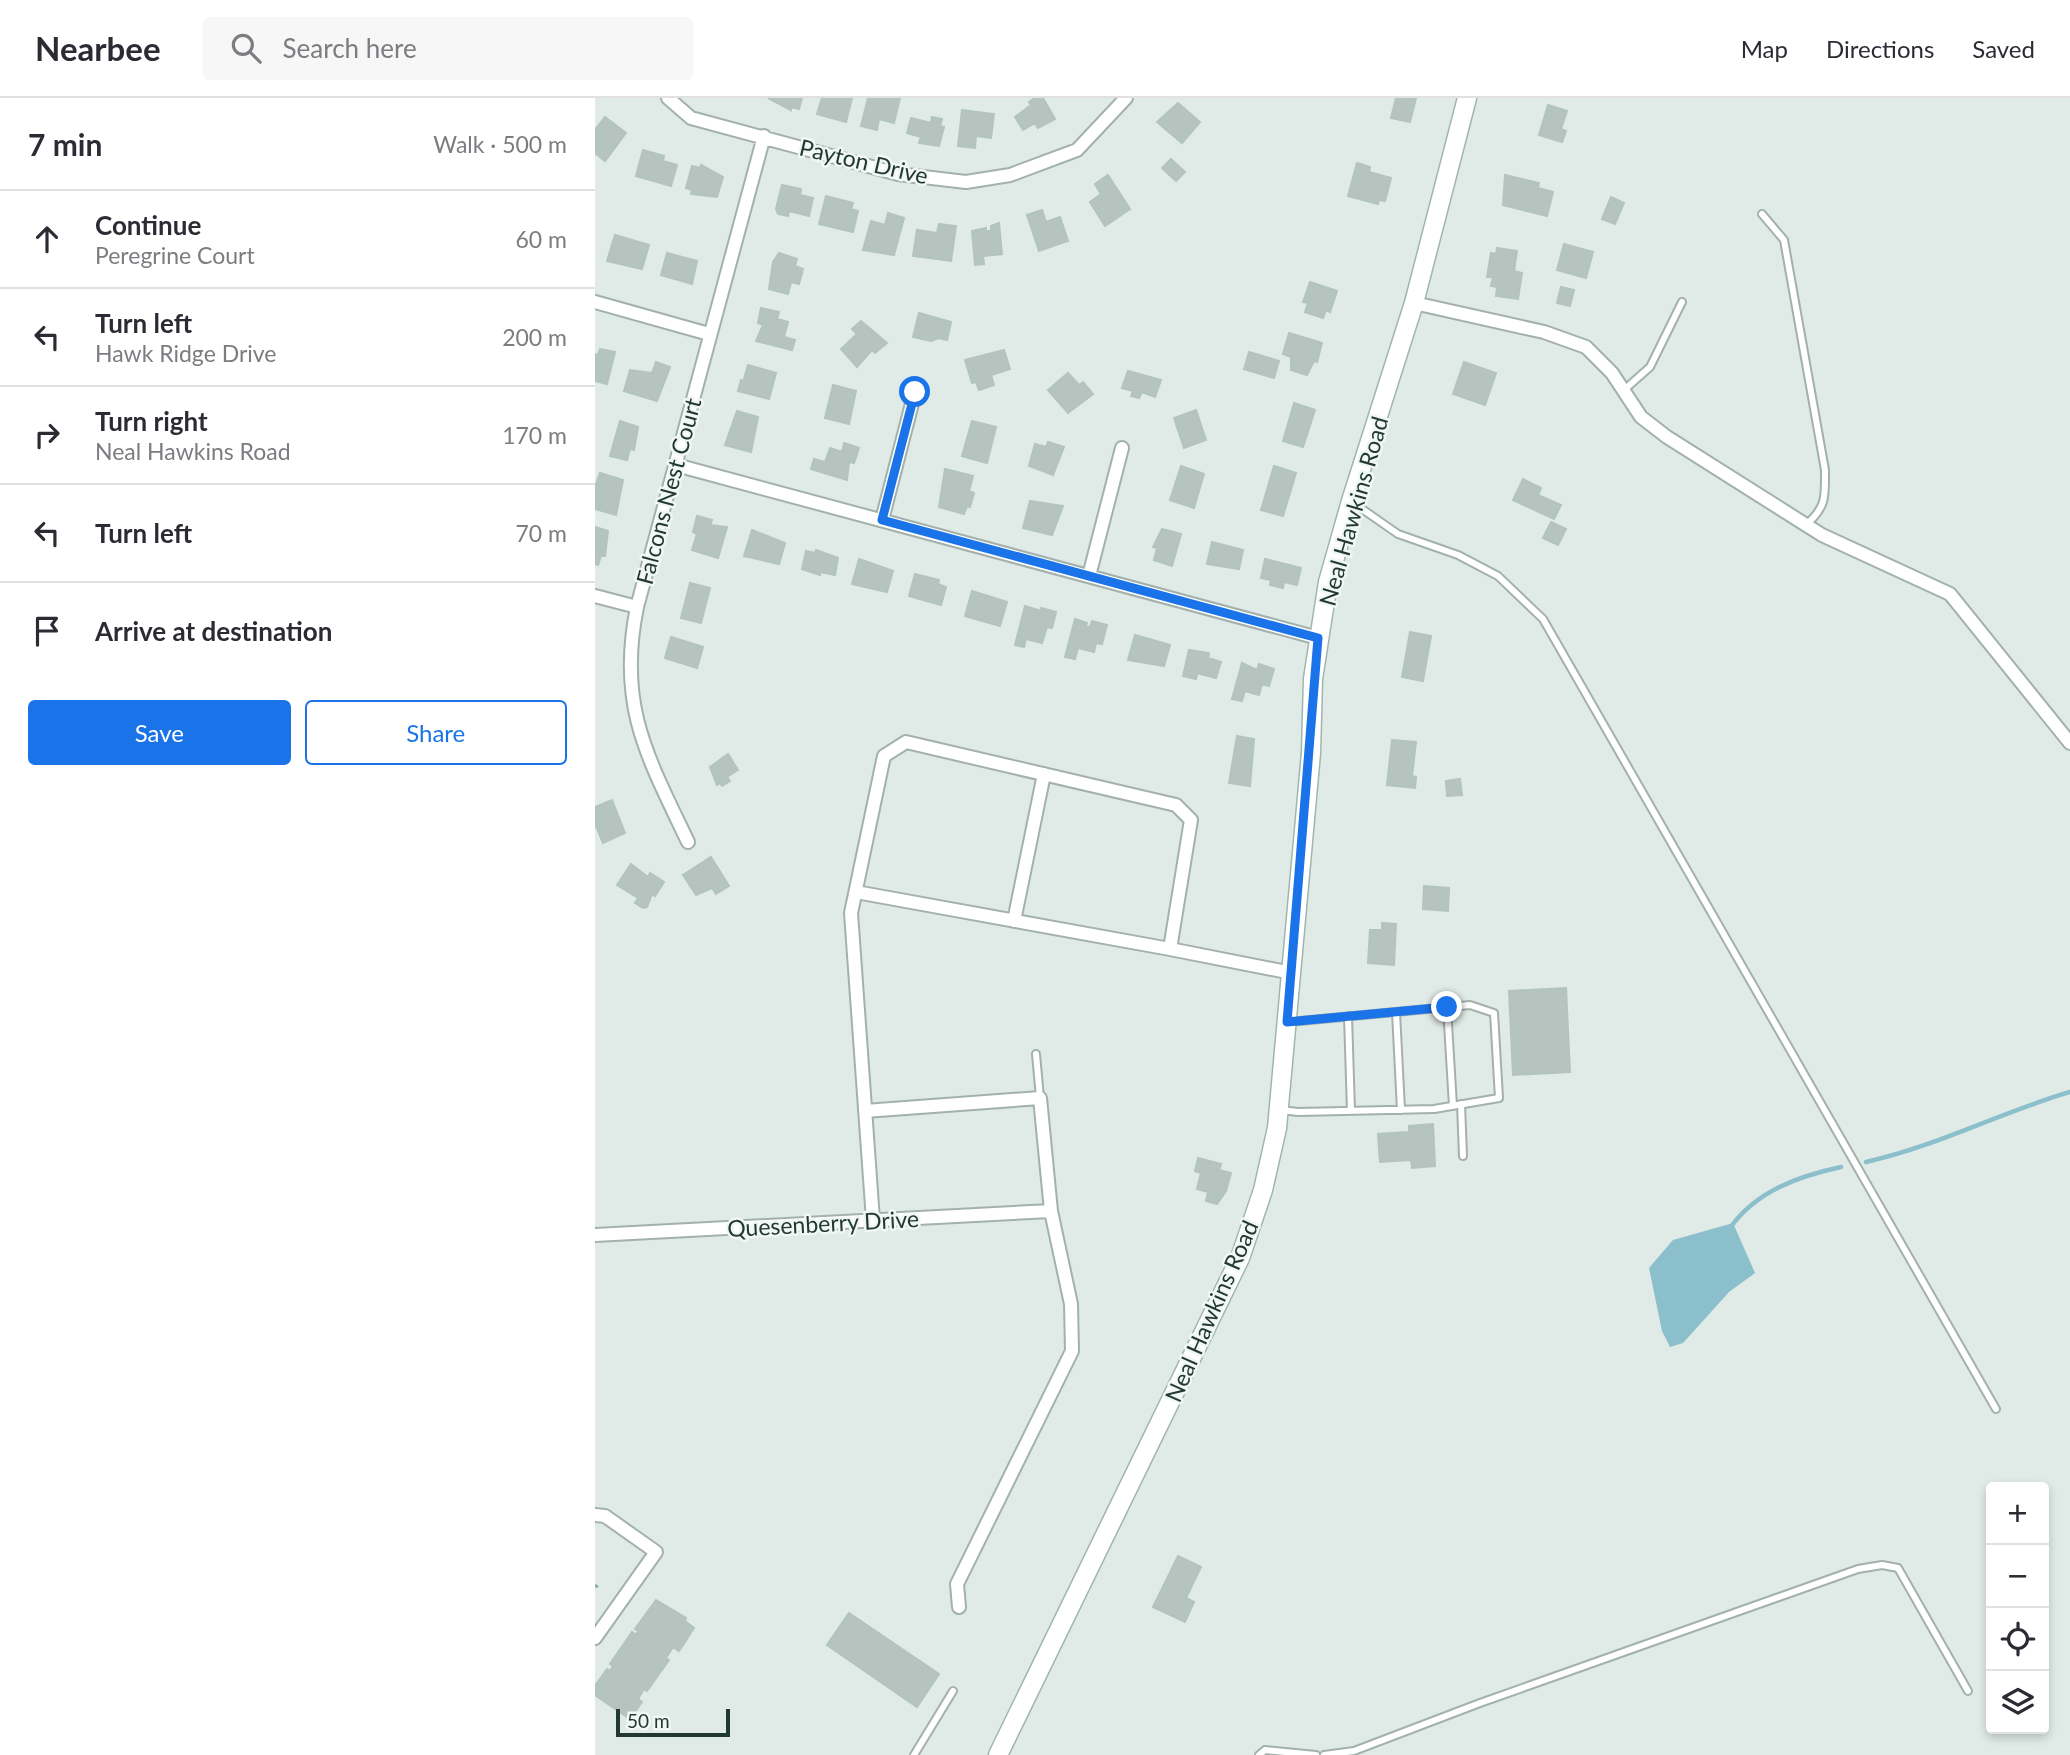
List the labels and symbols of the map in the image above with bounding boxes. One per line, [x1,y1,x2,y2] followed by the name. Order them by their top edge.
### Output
[797,133,931,189] street label: Payton Drive
[899,376,930,407] route start
[630,394,707,587] street label: Falcons Nest Court
[1313,413,1393,609] street label: Neal Hawkins Road
[1431,991,1462,1022] route end
[726,1204,920,1242] street label: Quesenberry Drive
[1158,1216,1264,1406] street label: Neal Hawkins Road
[616,1706,730,1738] scale bar

